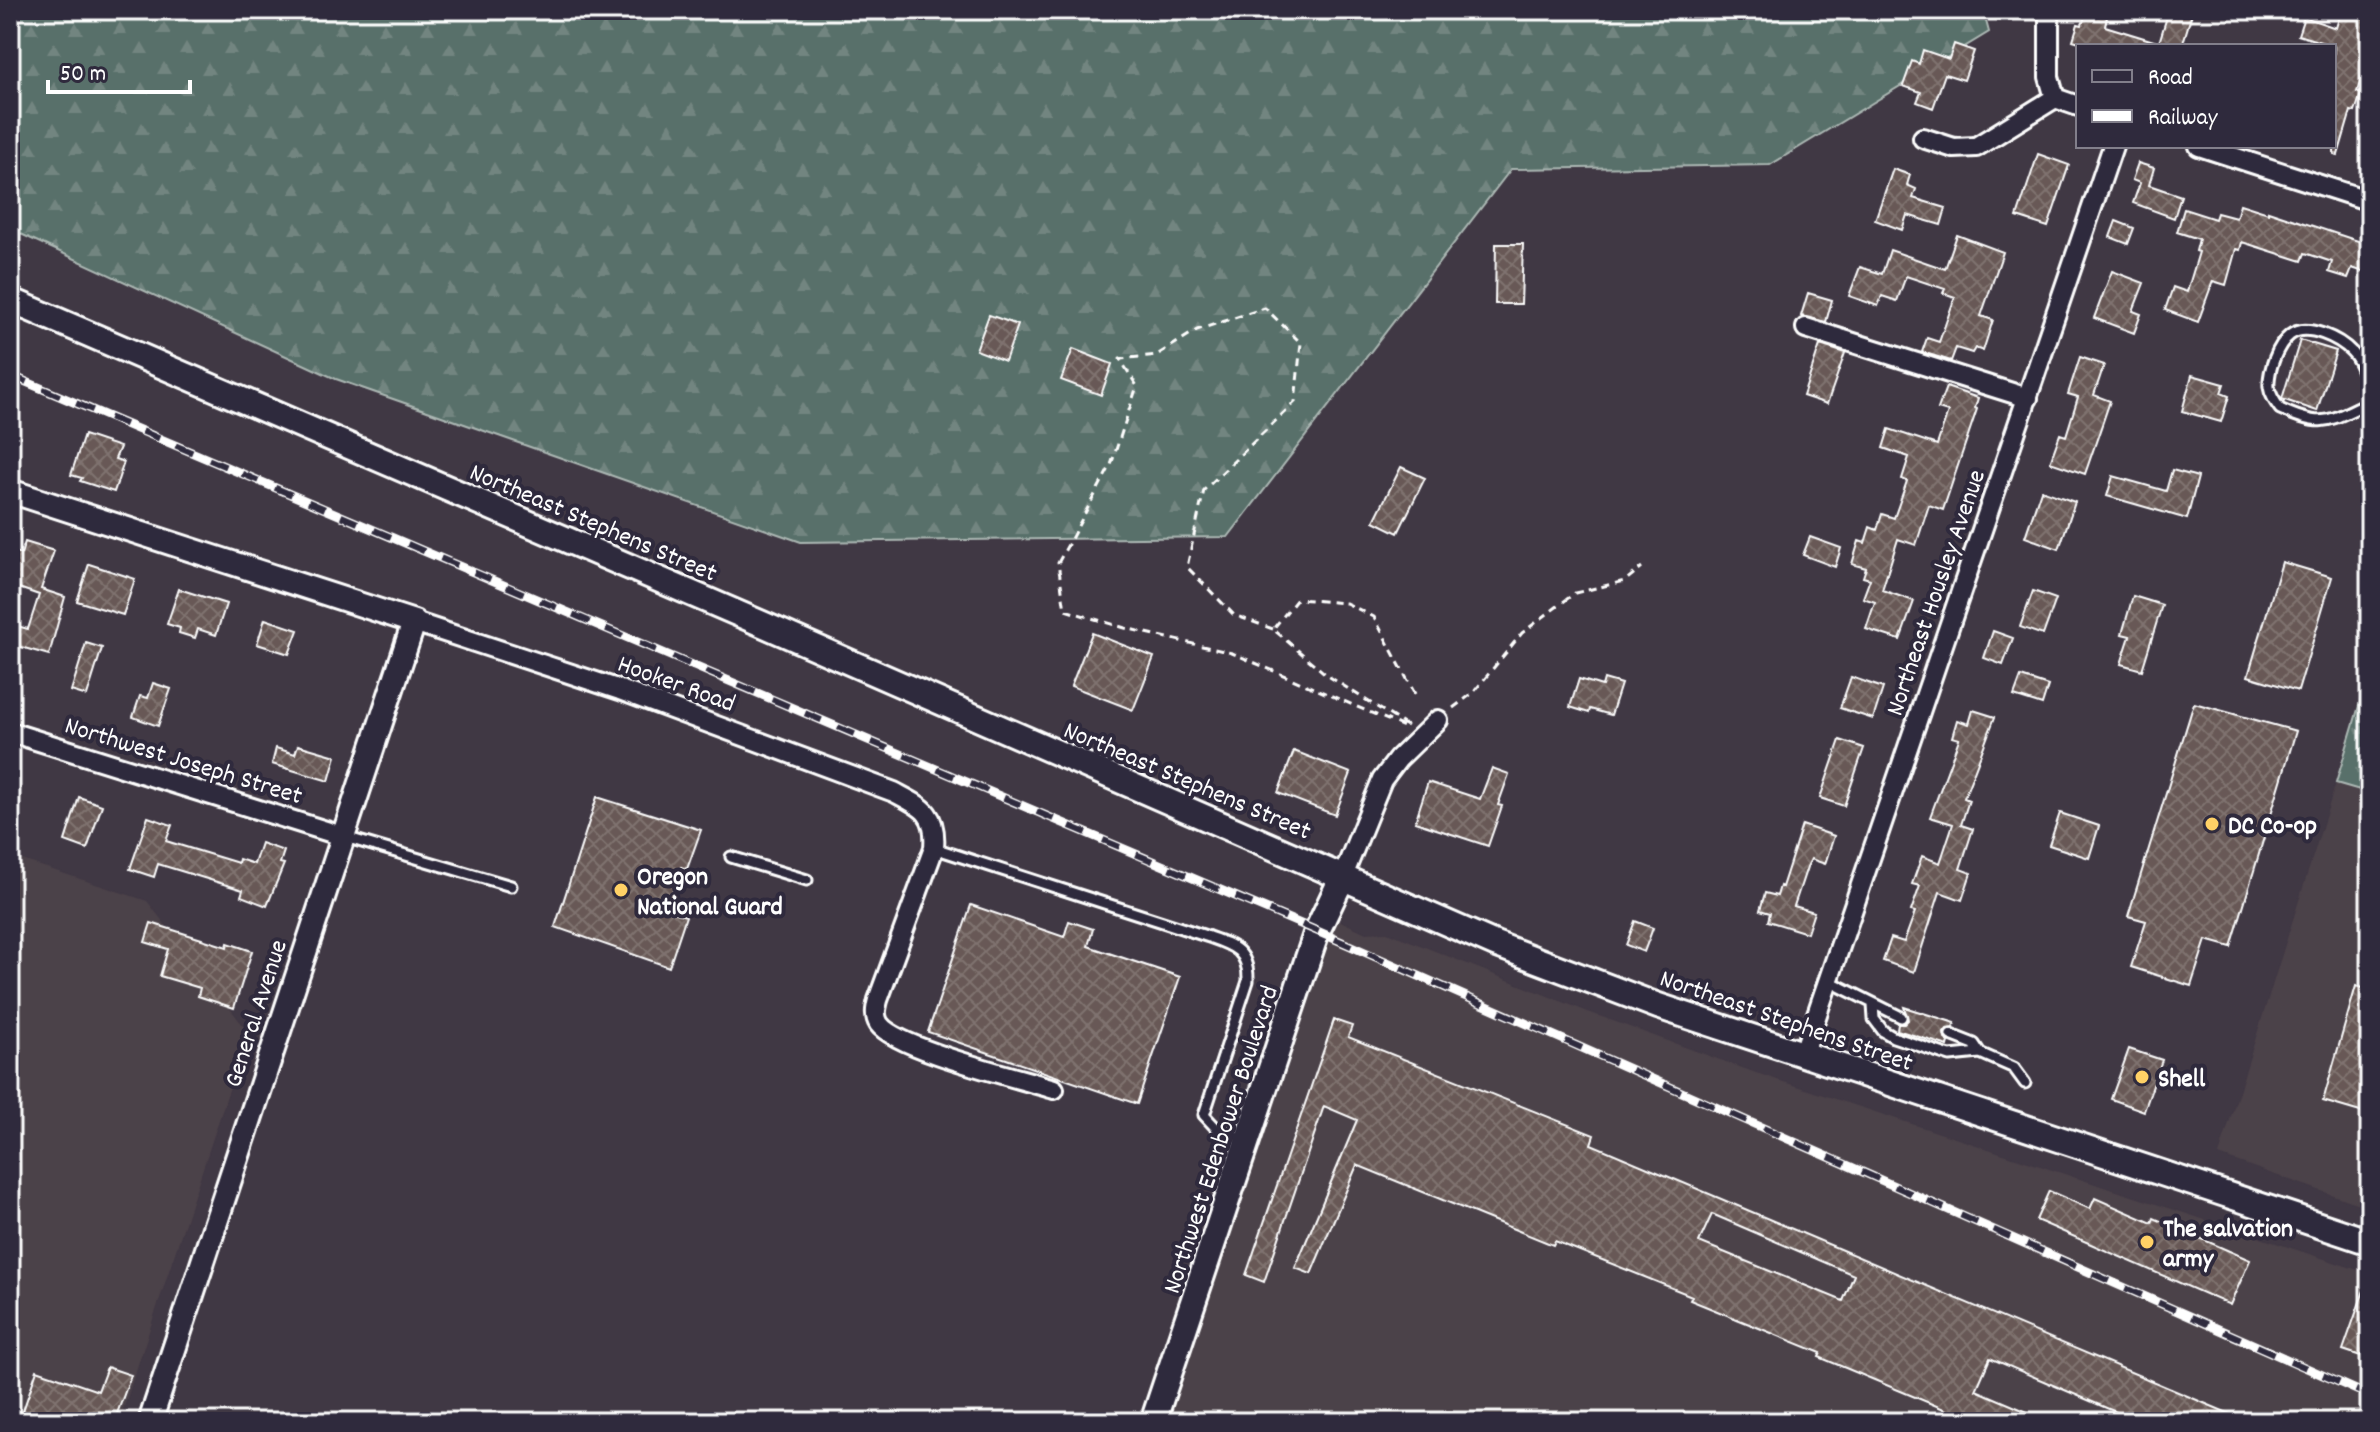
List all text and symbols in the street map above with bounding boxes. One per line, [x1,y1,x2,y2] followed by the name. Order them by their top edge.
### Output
[48,44,190,94] scale bar
[2076,44,2336,148] legend
[60,58,106,92] text: 50 m
[2148,62,2193,96] text: Road
[2148,102,2219,136] text: Railway
[463,455,722,593] street label: Northeast Stephens Street
[1878,465,1997,721] street label: Northeast Housley Avenue
[612,647,740,724] street label: Hooker Road
[60,709,307,816] street label: Northwest Joseph Street
[1057,713,1316,851] street label: Northeast Stephens Street
[2228,809,2317,846] place label: DC Co-op
[2203,815,2221,833] marker: DC Co-op
[637,860,783,927] place label: Oregon National Guard
[612,881,630,899] marker: Oregon National Guard
[216,936,299,1093] street label: General Avenue
[1654,962,1918,1083] street label: Northeast Stephens Street
[1155,981,1290,1299] street label: Northwest Edenbower Boulevard
[2158,1062,2206,1099] place label: Shell
[2133,1068,2151,1086] marker: Shell
[2163,1212,2293,1279] place label: The salvation army
[2138,1233,2156,1251] marker: The salvation army

